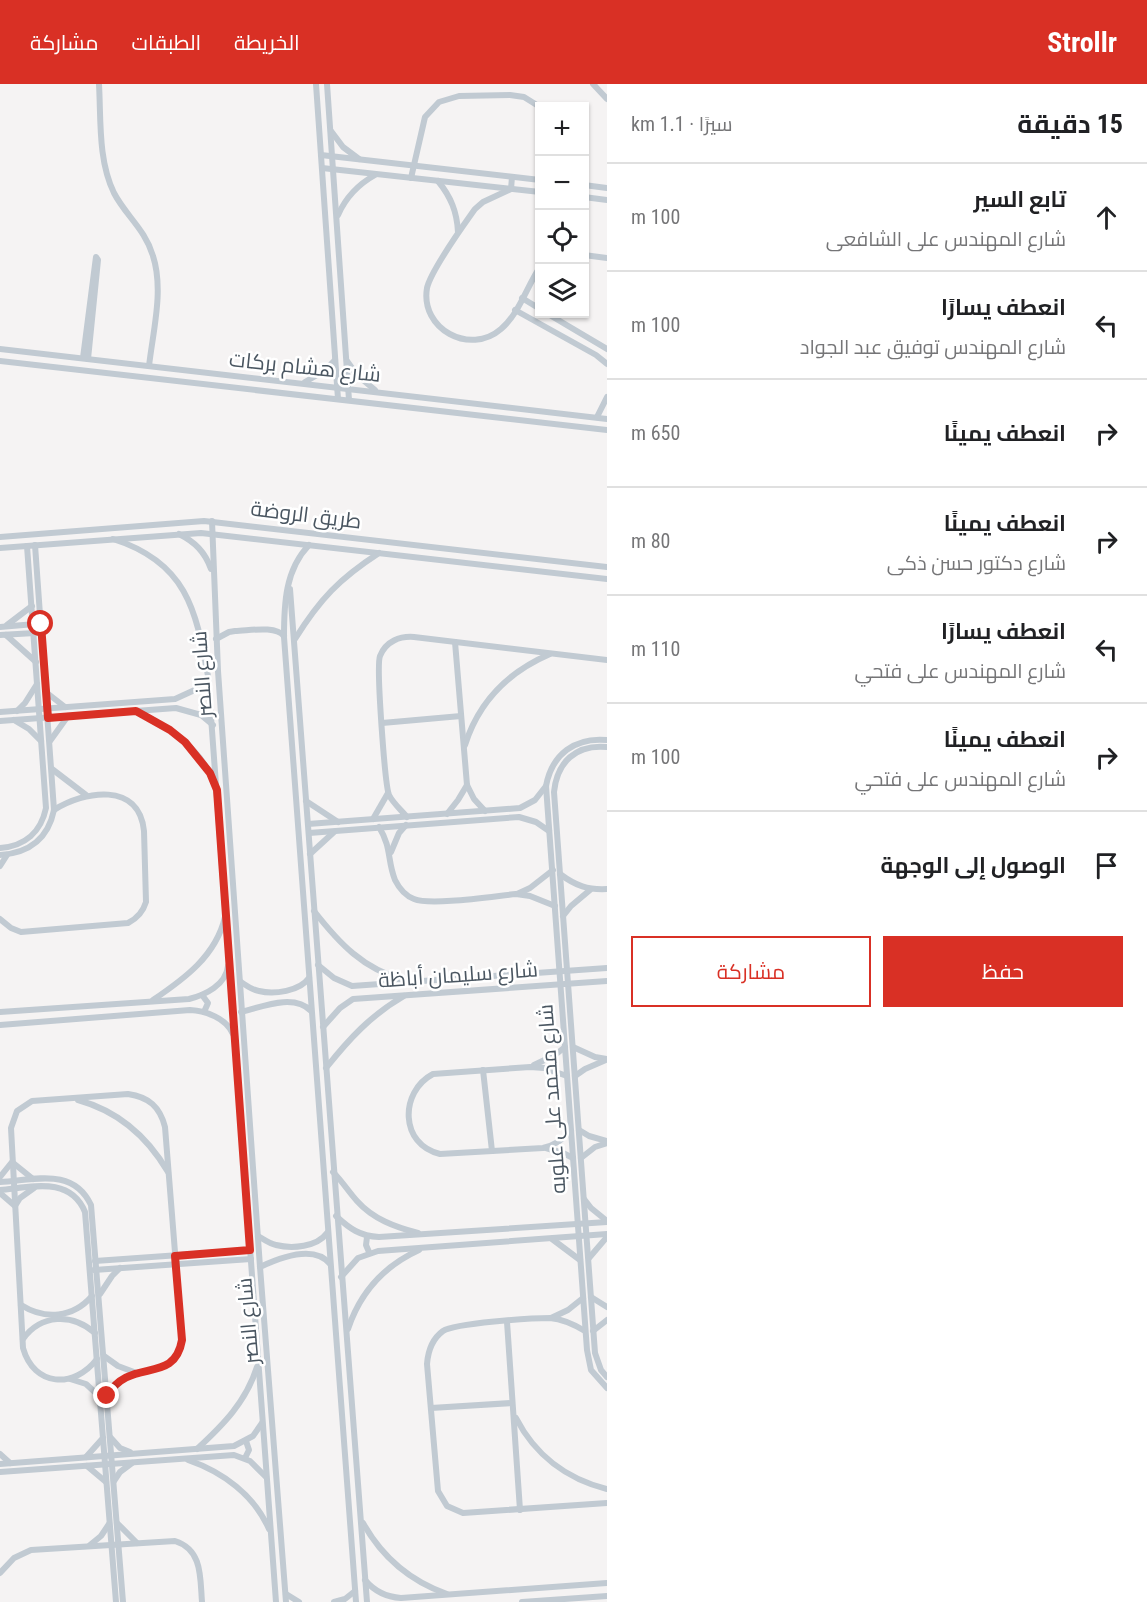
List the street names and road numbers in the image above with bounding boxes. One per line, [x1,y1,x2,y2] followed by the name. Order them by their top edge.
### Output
[228,347,382,389] street label: شارع هشام بركات
[249,496,363,535] street label: طريق الروضة
[187,630,219,719] street label: شارع النصر
[377,956,539,995] street label: شارع سليمان أباظة
[533,1003,573,1195] street label: شارع محمد على علوبه
[232,1277,266,1366] street label: شارع النصر

